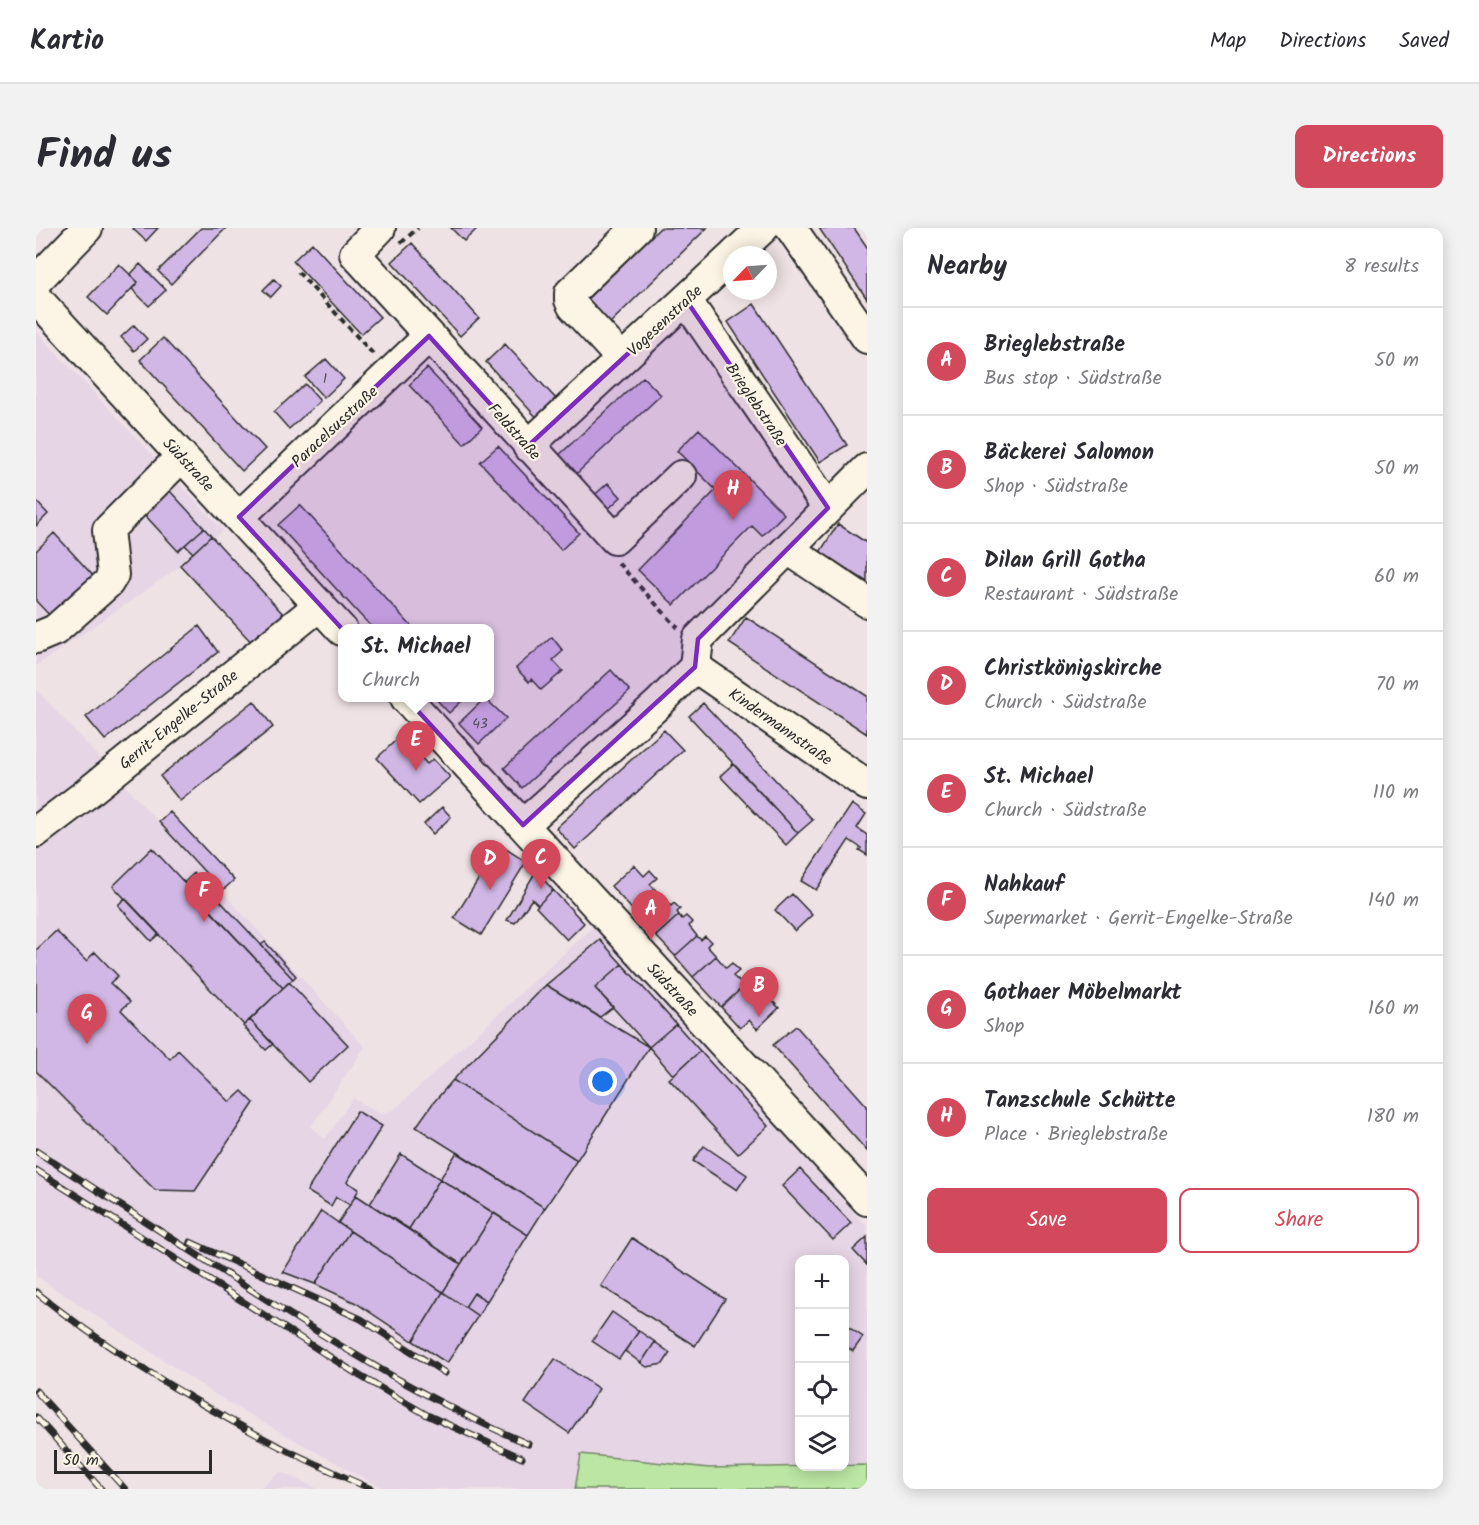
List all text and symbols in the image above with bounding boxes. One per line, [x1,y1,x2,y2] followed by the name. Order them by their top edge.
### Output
[30,19,104,64] text: Kartio
[1210,25,1246,58] text: Map
[1279,25,1366,58] text: Directions
[1399,25,1449,58] text: Saved
[36,123,172,190] text: Find us
[1295,125,1443,188] button: Directions
[723,246,777,300] north arrow
[927,246,1007,288] text: Nearby
[1344,251,1419,283] text: 8 results
[622,279,708,363] street label: Vogesenstraße
[984,328,1125,363] text: Brieglebstraße
[940,345,953,377] text: A
[1374,345,1419,377] text: 50 m
[719,358,793,452] street label: Brieglebstraße
[984,363,1162,395] text: Bus stop · Südstraße
[323,368,327,390] house number: 1
[286,380,384,474] street label: Paracelsusstraße
[481,398,547,466] street label: Feldstraße
[156,432,220,498] street label: Südstraße
[984,436,1154,471] text: Bäckerei Salomon
[940,453,953,485] text: B
[1374,453,1419,485] text: 50 m
[714,470,752,520] pin: H
[984,471,1128,503] text: Shop · Südstraße
[984,544,1146,579] text: Dilan Grill Gotha
[940,561,953,593] text: C
[1374,561,1419,593] text: 60 m
[984,579,1178,611] text: Restaurant · Südstraße
[338,624,494,702] popup
[361,630,471,665] text: St. Michael
[984,652,1162,687] text: Christkönigskirche
[114,664,244,776] street label: Gerrit-Engelke-Straße
[361,665,420,697] text: Church
[940,669,953,701] text: D
[1376,669,1419,701] text: 70 m
[723,682,837,772] street label: Kindermannstraße
[984,687,1146,719] text: Church · Südstraße
[472,713,488,735] house number: 43
[396,722,436,771] pin: E
[984,760,1093,795] text: St. Michael
[941,777,952,809] text: E
[1373,777,1419,809] text: 110 m
[984,795,1146,827] text: Church · Südstraße
[470,840,510,890] pin: D
[522,840,560,889] pin: C
[984,868,1064,903] text: Nahkauf
[184,872,224,922] pin: F
[941,885,952,917] text: F
[1368,885,1419,917] text: 140 m
[632,890,670,940] pin: A
[984,903,1293,935] text: Supermarket · Gerrit-Engelke-Straße
[640,957,704,1023] street label: Südstraße
[740,968,778,1017] pin: B
[984,976,1181,1011] text: Gothaer Möbelmarkt
[941,993,952,1025] text: G
[1368,993,1419,1025] text: 160 m
[68,994,106,1044] pin: G
[984,1011,1024,1043] text: Shop
[588,1067,617,1096] your location
[984,1084,1176,1119] text: Tanzschule Schütte
[940,1101,953,1133] text: H
[1367,1101,1419,1133] text: 180 m
[984,1119,1168,1151] text: Place · Brieglebstraße
[927,1188,1167,1253] button: Save
[1179,1188,1419,1253] button: Share
[795,1255,849,1471] map controls
[795,1255,849,1309] button: +
[795,1309,849,1363] button: −
[795,1363,849,1417] button: locate
[795,1417,849,1471] button: layers
[54,1447,212,1474] scale bar
[63,1448,99,1473] text: 50 m

